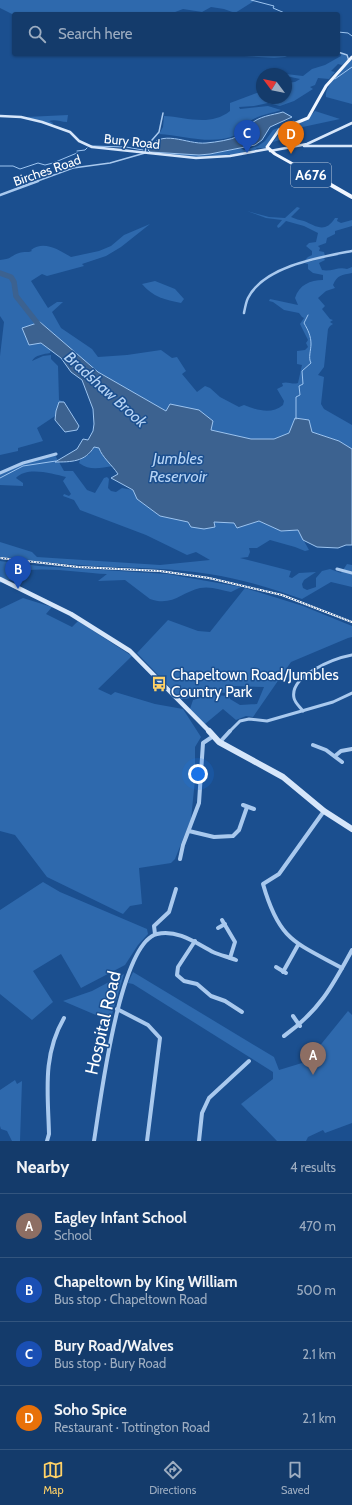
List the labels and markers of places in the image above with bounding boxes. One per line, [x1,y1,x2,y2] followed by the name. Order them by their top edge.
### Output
[234,120,260,153] pin: C
[278,121,304,154] pin: D
[5,556,31,589] pin: B
[171,666,339,701] place label: Chapeltown Road/Jumbles Country Park
[150,675,168,693] bus stop icon: Chapeltown Road/Jumbles Country Park
[300,1042,326,1075] pin: A

